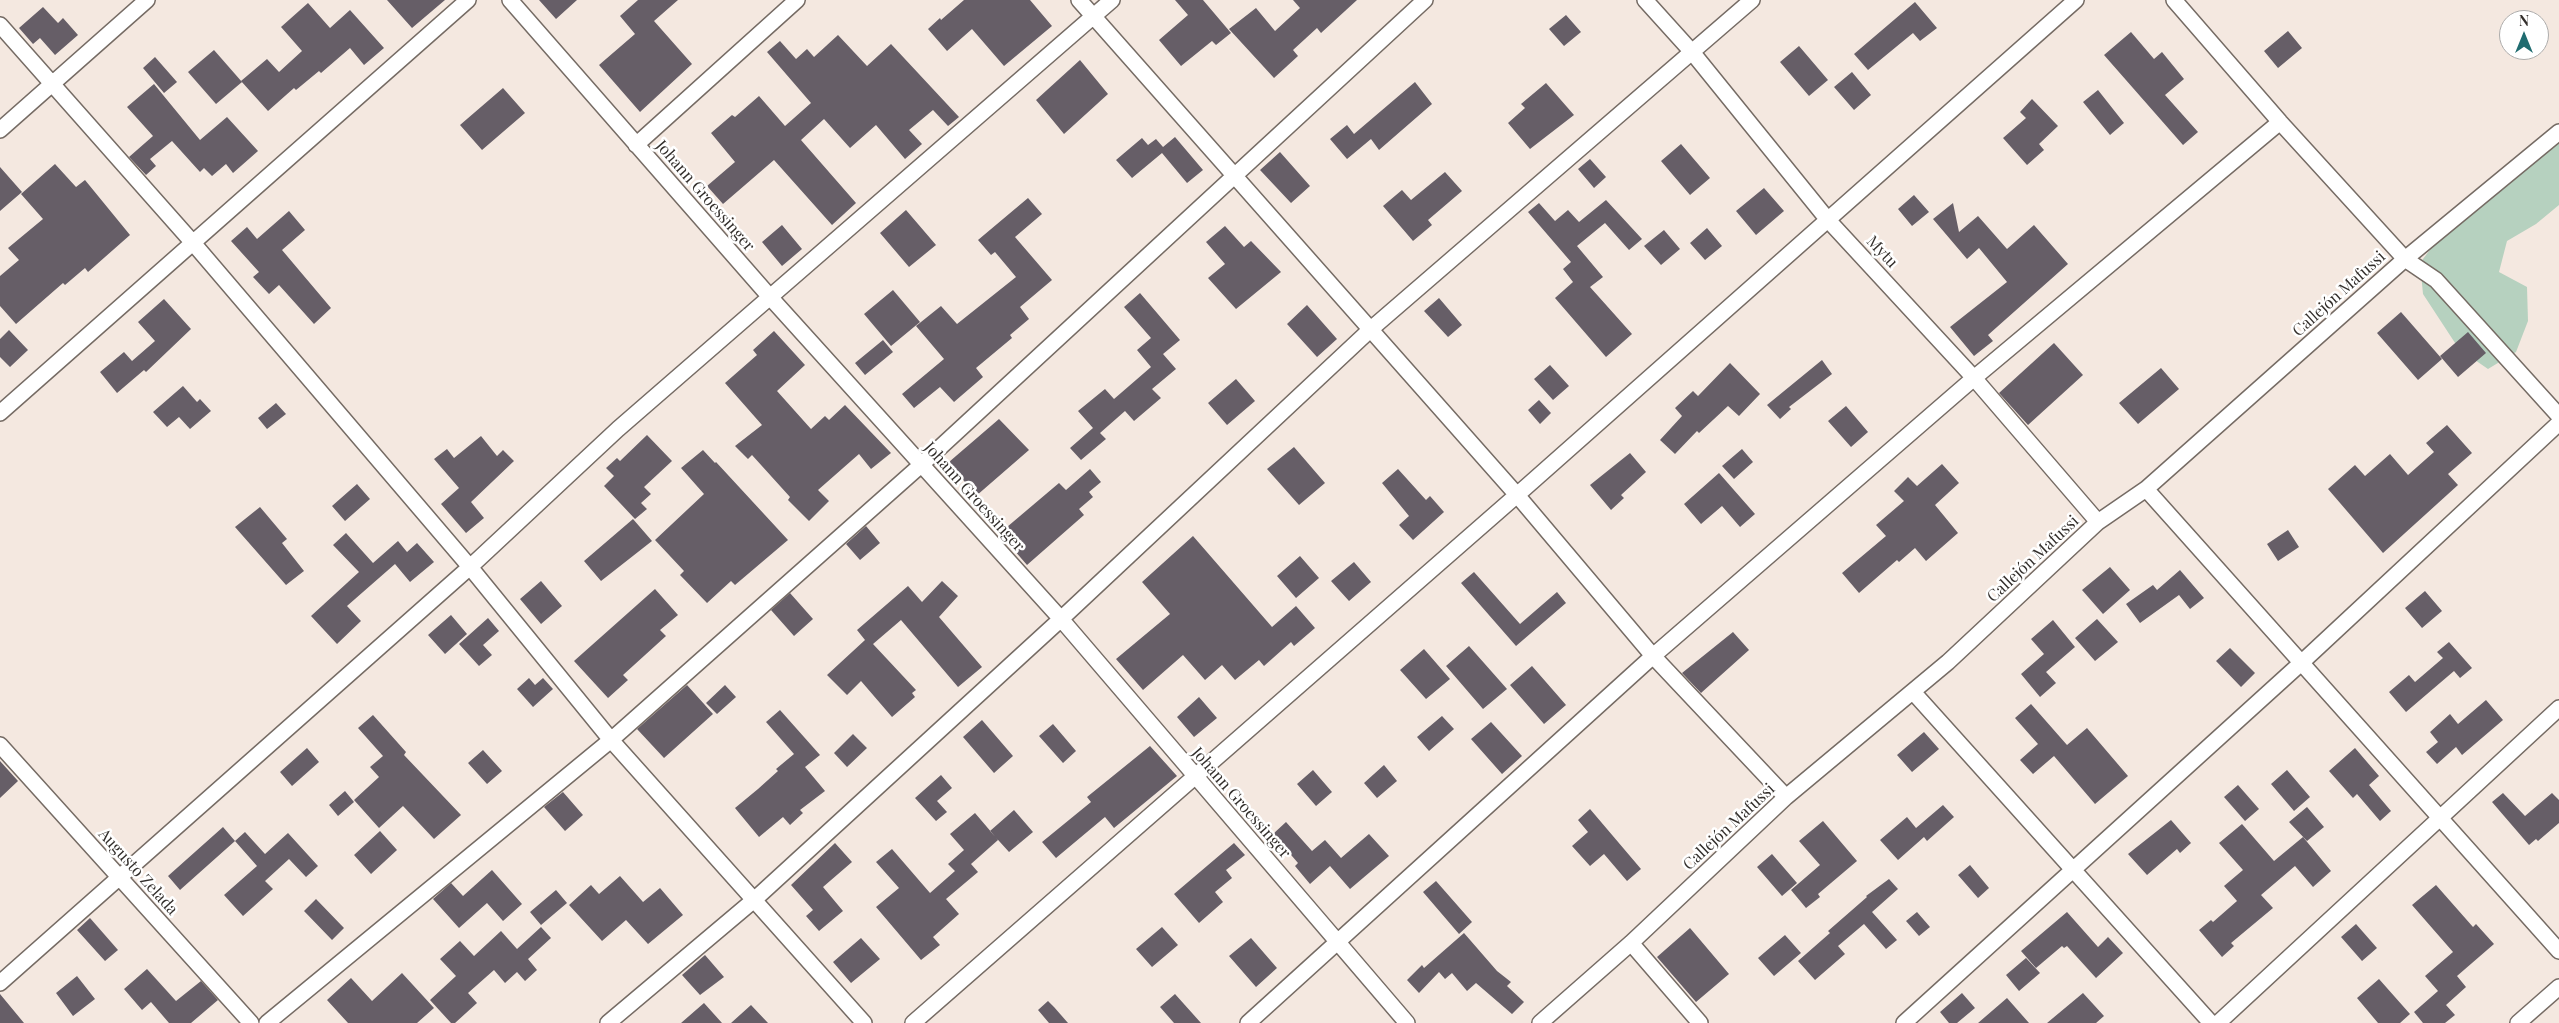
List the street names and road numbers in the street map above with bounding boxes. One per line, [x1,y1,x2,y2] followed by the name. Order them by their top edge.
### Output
[652,137,758,255] street label: Johann Groessinger
[1862,232,1902,272] street label: Mytu
[2289,247,2389,341] street label: Callejón Mafussi
[920,438,1028,556] street label: Johann Groessinger
[1983,512,2083,606] street label: Callejón Mafussi
[1188,744,1294,862] street label: Johann Groessinger
[1679,780,1779,874] street label: Callejón Mafussi
[94,825,182,919] street label: Augusto Zelada

